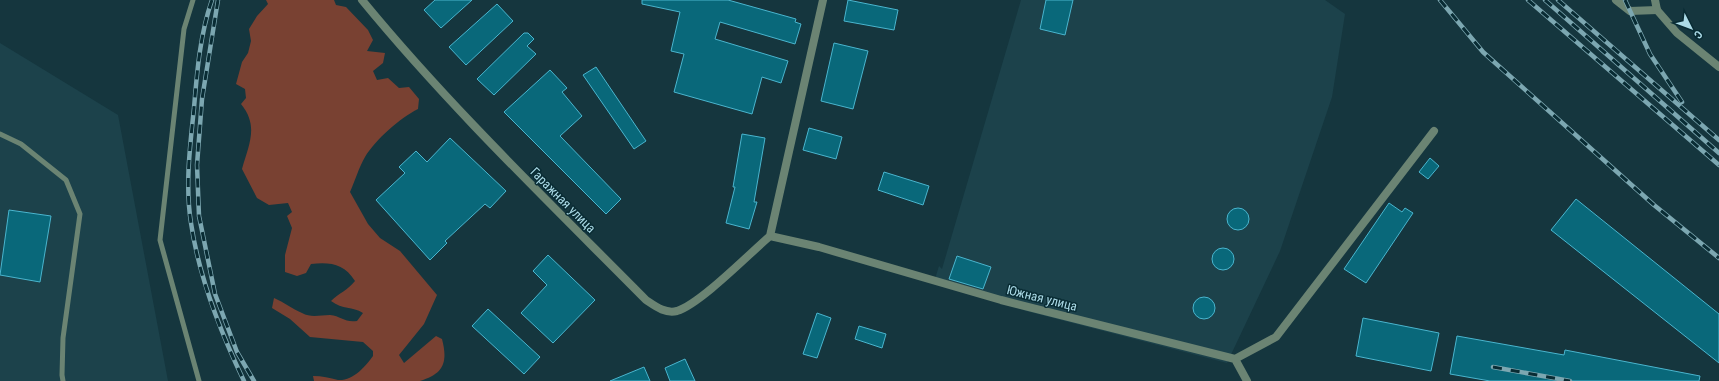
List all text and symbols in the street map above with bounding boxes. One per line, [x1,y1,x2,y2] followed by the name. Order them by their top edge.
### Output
[1671,8,1711,48] north arrow
[1691,28,1705,41] text: С
[527,164,599,236] street label: Гаражная улица
[1005,282,1079,314] street label: Южная улица

